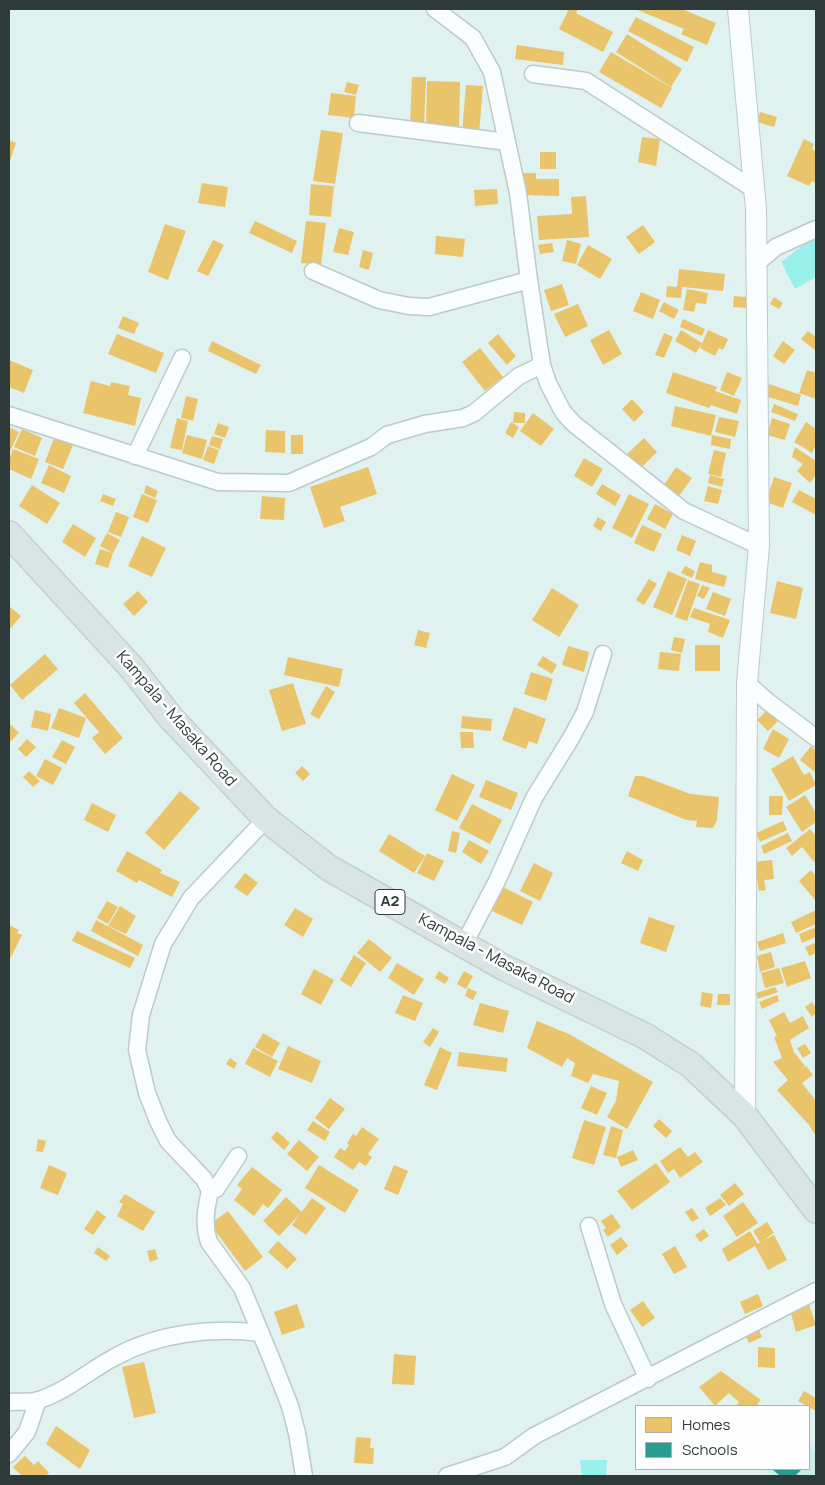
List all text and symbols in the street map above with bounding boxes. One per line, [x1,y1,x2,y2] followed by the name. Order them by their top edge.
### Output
[112,647,240,791] street label: Kampala - Masaka Road
[375,890,405,914] road number: A2
[415,910,577,1008] street label: Kampala - Masaka Road
[635,1405,810,1470] legend
[682,1414,730,1435] text: Homes
[682,1439,738,1460] text: Schools

